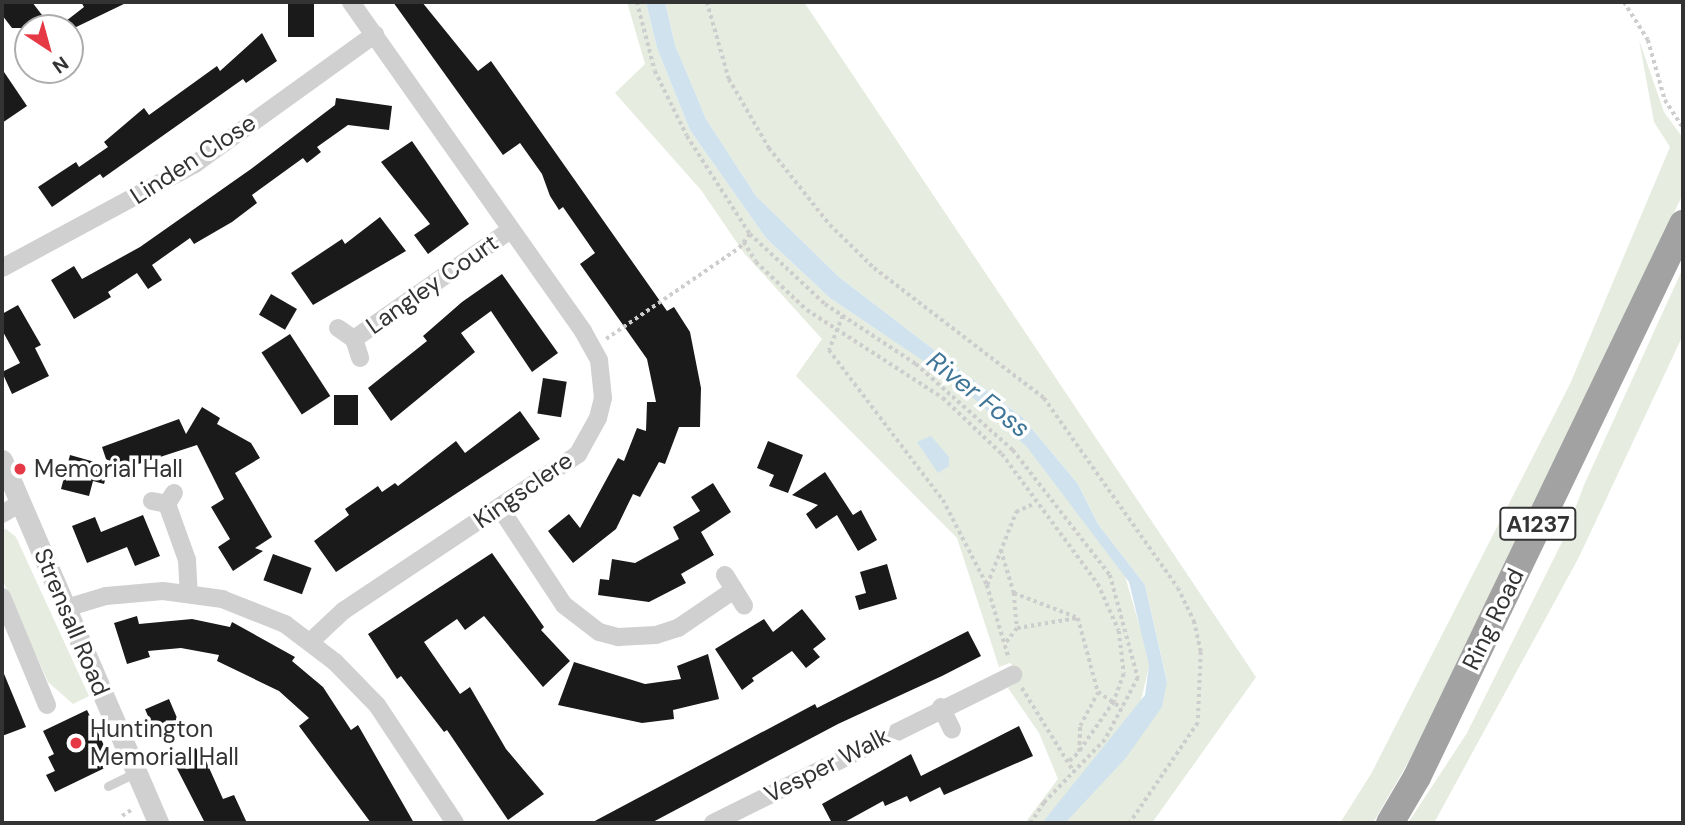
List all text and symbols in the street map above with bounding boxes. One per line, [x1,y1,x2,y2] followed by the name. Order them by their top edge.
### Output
[14,14,84,84] north arrow
[48,51,73,79] text: N
[125,108,261,210] street label: Linden Close
[360,228,504,340] street label: Langley Court
[920,345,1036,445] water label: River Foss
[468,446,578,534] street label: Kingsclere
[34,455,183,483] place label: Memorial Hall
[12,461,28,477] marker: Memorial Hall
[1498,504,1578,544] road number: A1237
[28,544,116,700] street label: Strensall Road
[1456,564,1530,674] street label: Ring Road
[90,715,239,771] place label: Huntington Memorial Hall
[760,721,894,809] street label: Vesper Walk
[68,735,84,751] marker: Huntington Memorial Hall

